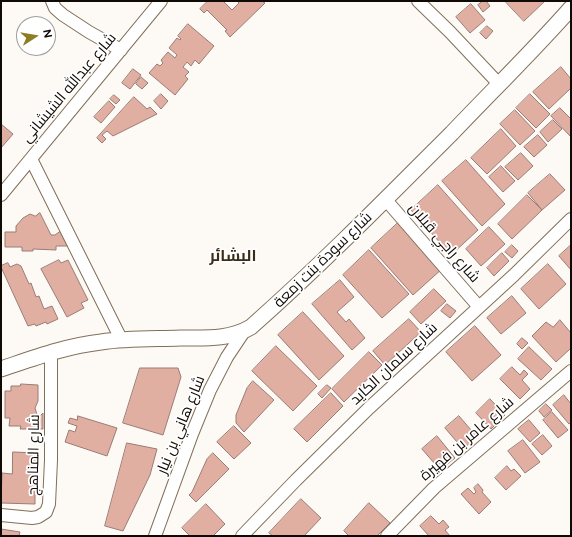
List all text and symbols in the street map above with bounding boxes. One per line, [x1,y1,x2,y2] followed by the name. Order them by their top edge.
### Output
[16,16,56,56] north arrow
[40,28,54,39] text: N
[18,29,120,147] street label: شارع عبدالله الشيشاني
[405,200,483,286] street label: شارع راجي قبلان
[270,208,376,312] street label: شارع سودة بنت زمعة
[210,246,256,266] district label: البشائر
[347,319,441,409] street label: شارع سلمان الكايد
[153,373,209,477] street label: شارع هاني بن نيار
[416,393,518,485] street label: شارع عامر بن فهيرة
[24,414,44,496] street label: شارع المناهج

